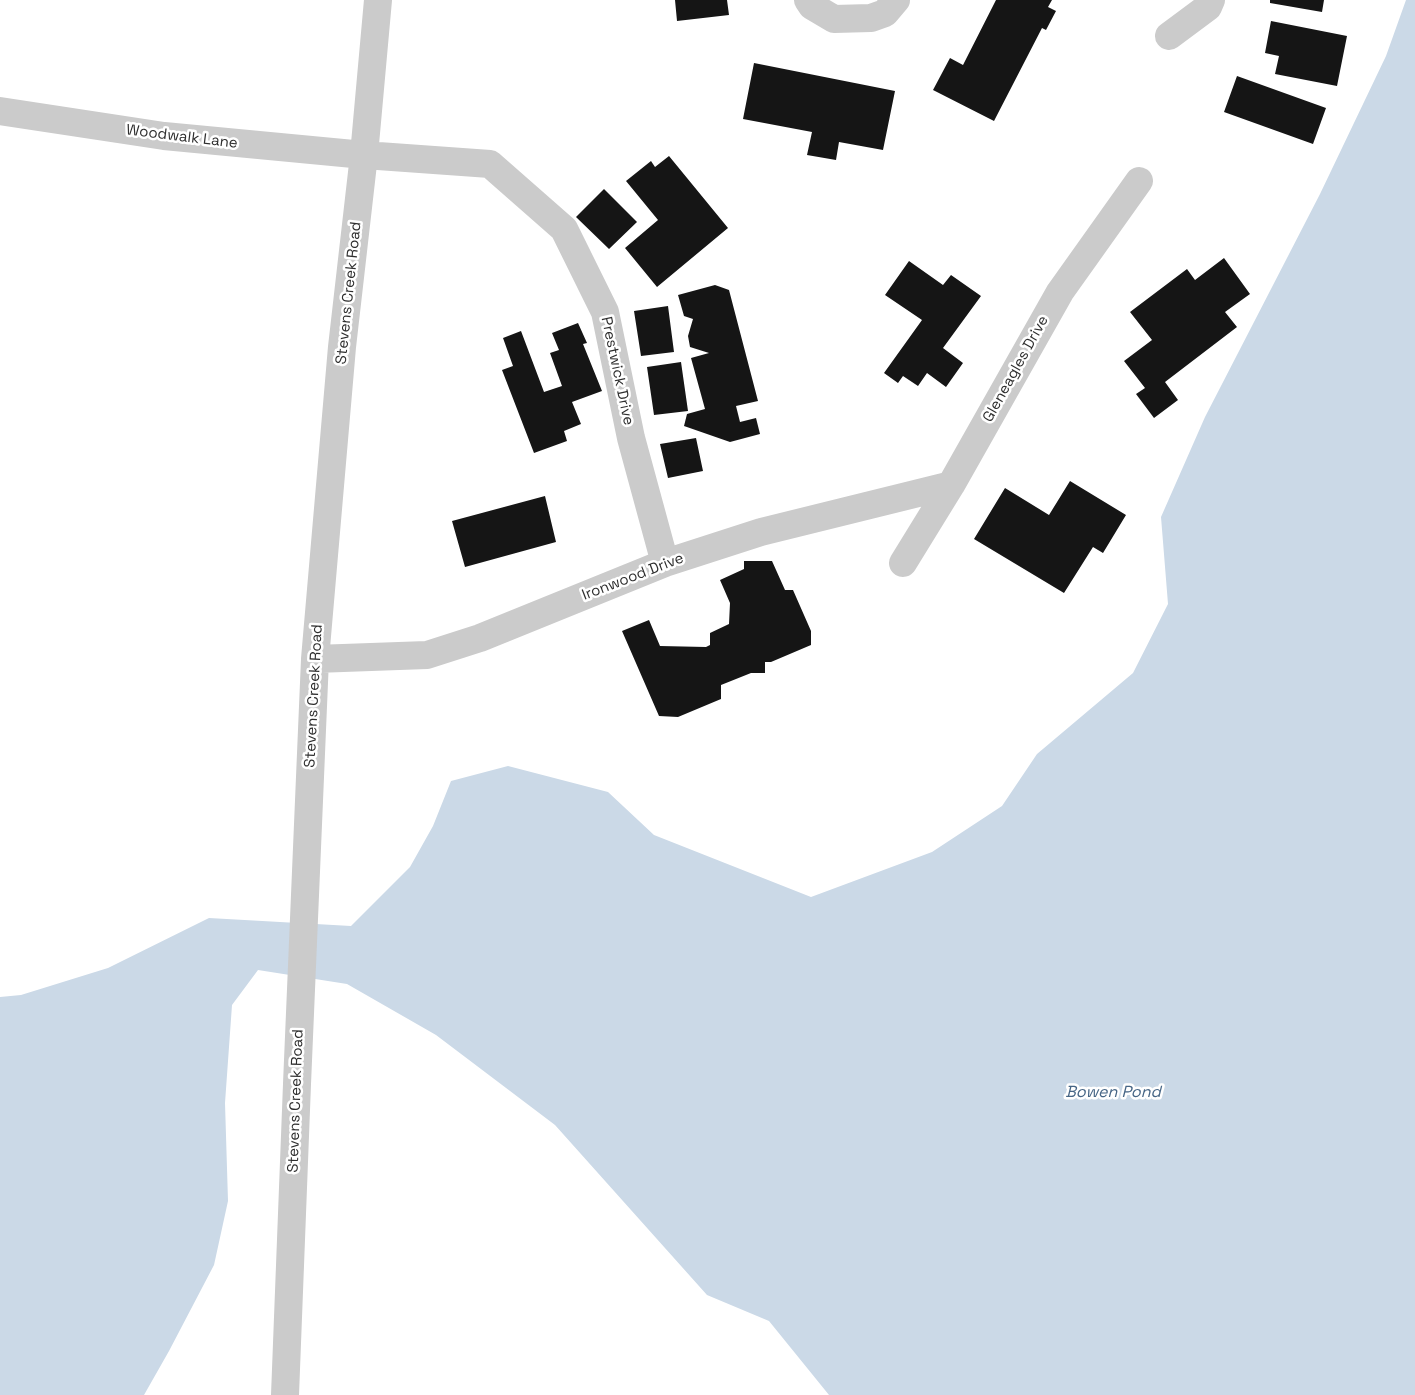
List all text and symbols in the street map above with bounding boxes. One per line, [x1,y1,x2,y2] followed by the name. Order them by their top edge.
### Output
[125,121,239,153] street label: Woodwalk Lane
[333,221,365,365] street label: Stevens Creek Road
[979,313,1053,425] street label: Gleneagles Drive
[597,315,637,427] street label: Prestwick Drive
[580,549,686,605] street label: Ironwood Drive
[301,624,327,768] street label: Stevens Creek Road
[285,1029,307,1173] street label: Stevens Creek Road
[1065,1083,1161,1103] water label: Bowen Pond

